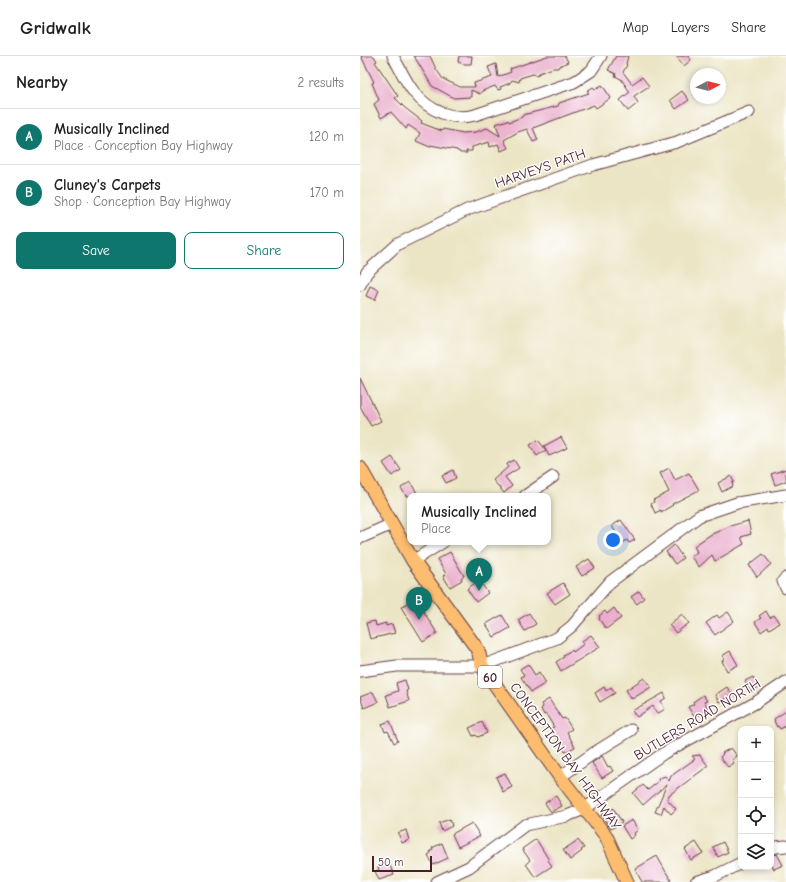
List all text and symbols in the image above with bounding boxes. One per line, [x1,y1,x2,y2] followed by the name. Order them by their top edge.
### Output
[20,17,91,39] text: Gridwalk
[622,19,649,36] text: Map
[671,19,709,36] text: Layers
[731,19,766,36] text: Share
[690,68,726,104] north arrow
[16,73,67,92] text: Nearby
[297,75,344,90] text: 2 results
[54,120,170,138] text: Musically Inclined
[25,129,33,144] text: A
[309,129,344,144] text: 120 m
[54,138,232,153] text: Place · Conception Bay Highway
[492,145,588,192] street label: HARVEYS PATH
[54,176,161,194] text: Cluney's Carpets
[25,185,33,200] text: B
[310,185,344,200] text: 170 m
[54,194,231,209] text: Shop · Conception Bay Highway
[16,232,176,269] button: Save
[184,232,344,269] button: Share
[407,493,551,545] popup
[421,503,537,521] text: Musically Inclined
[421,521,451,536] text: Place
[603,530,623,550] your location
[466,558,492,591] pin: A
[406,587,432,620] pin: B
[478,666,502,688] road number: 60
[631,675,764,764] street label: BUTLERS ROAD NORTH
[506,679,625,834] street label: CONCEPTION BAY HIGHWAY
[738,726,774,870] map controls
[738,726,774,762] button: +
[738,762,774,798] button: −
[738,798,774,834] button: locate
[738,834,774,870] button: layers
[372,854,432,873] scale bar
[378,856,403,869] text: 50 m

